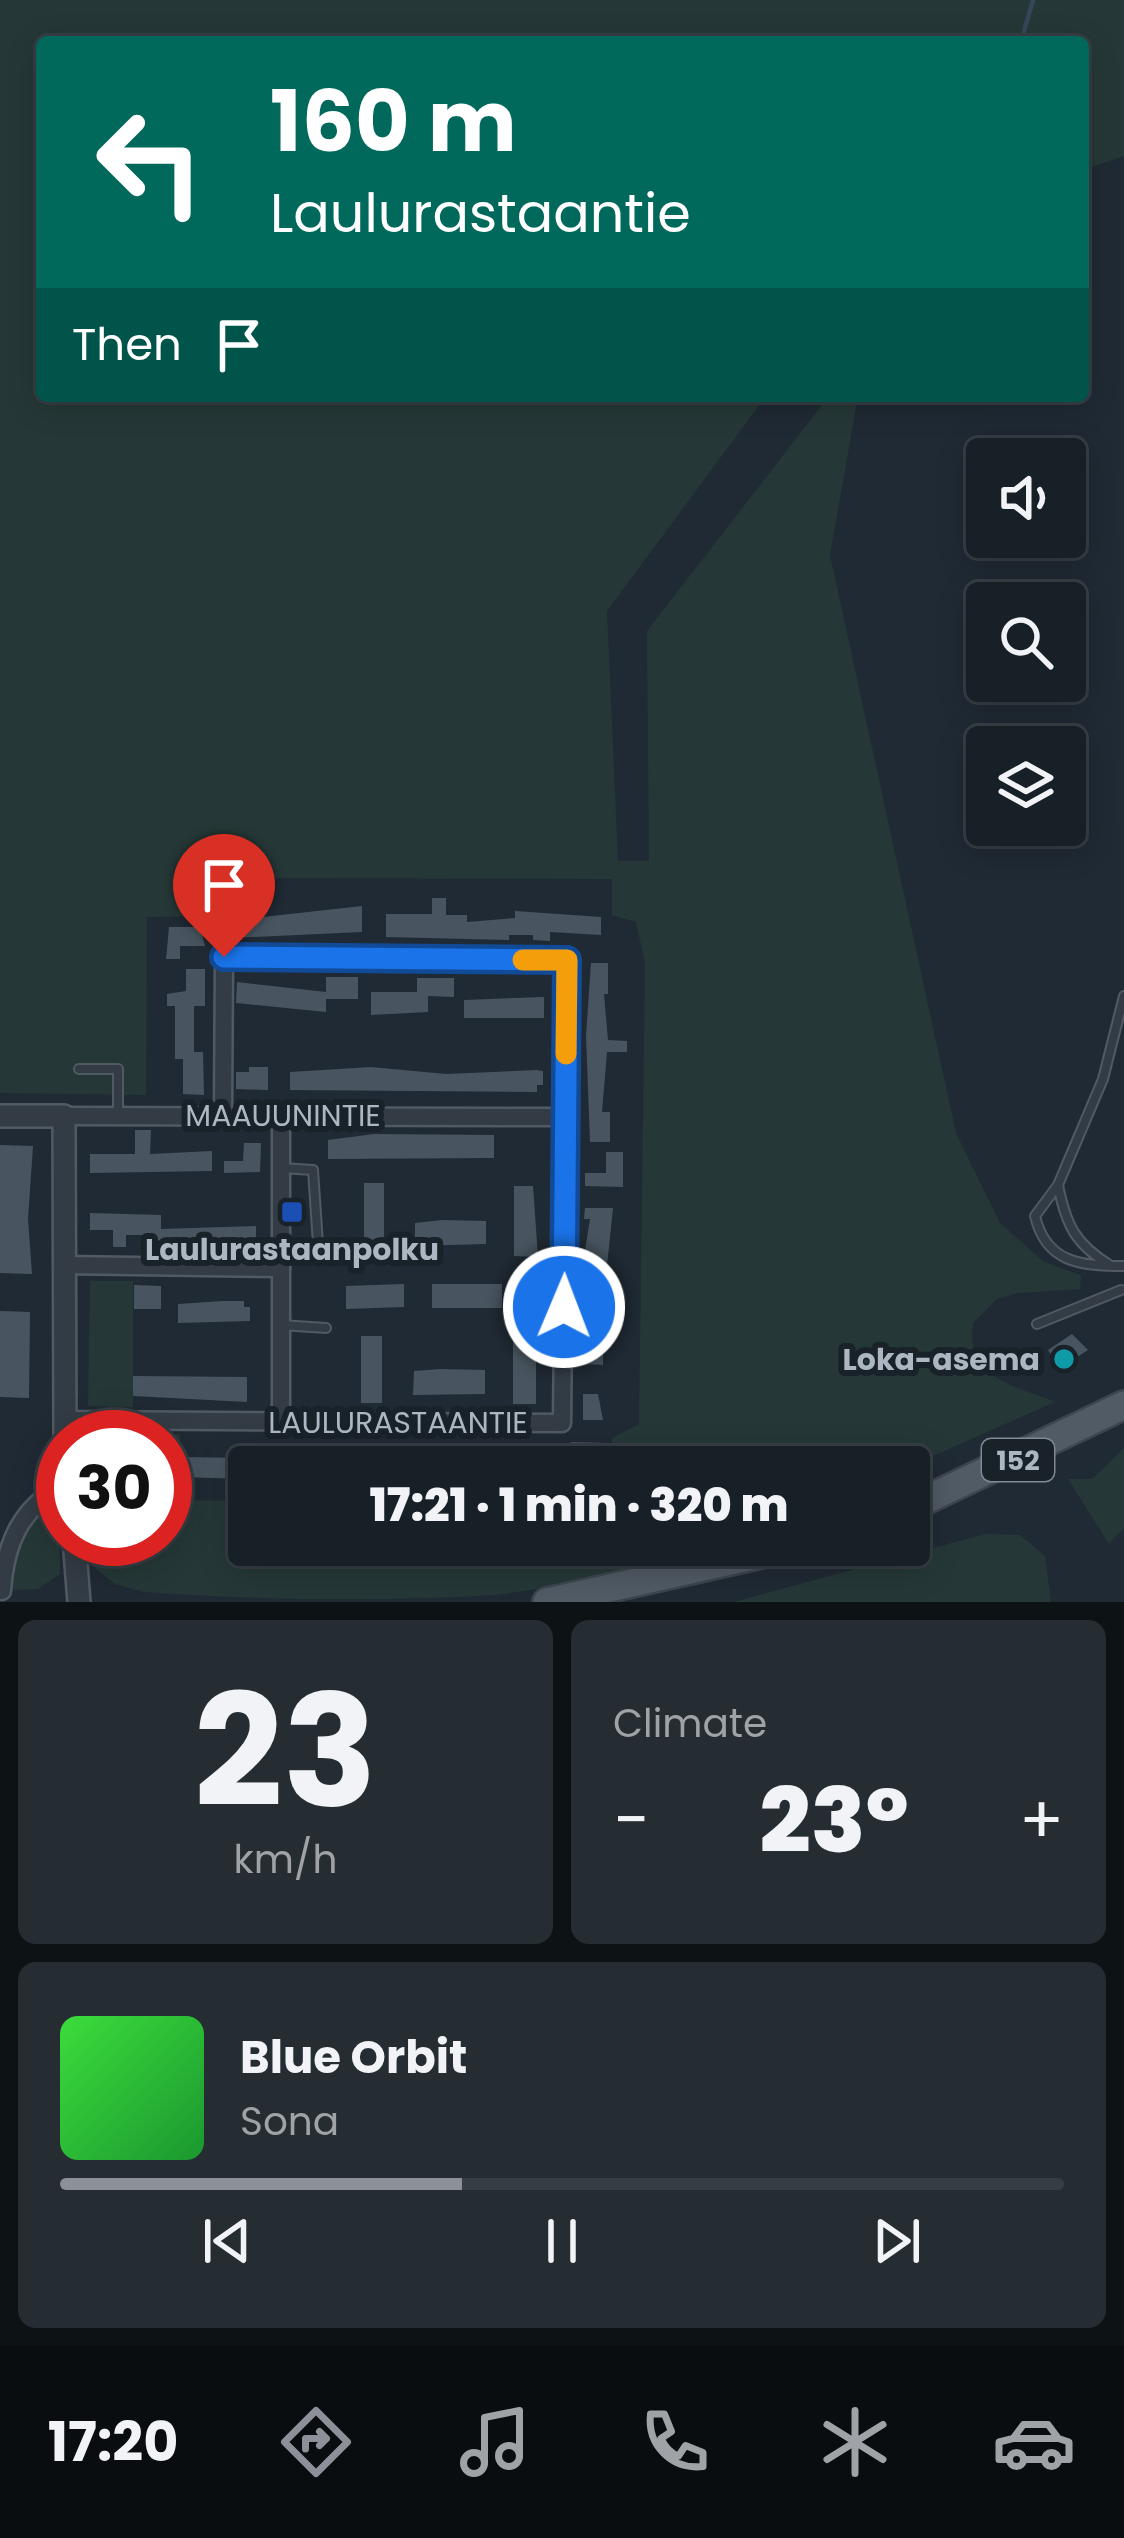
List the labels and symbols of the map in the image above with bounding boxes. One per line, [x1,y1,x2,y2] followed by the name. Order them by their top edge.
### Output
[173,834,275,957] pin
[185,1094,381,1137] street label: MAAUUNINTIE
[279,1199,305,1225] marker: Laulurastaanpolku
[145,1228,439,1271] place label: Laulurastaanpolku
[501,1244,627,1370] position arrow
[843,1338,1040,1381] place label: Loka-asema
[1051,1346,1077,1372] marker: Loka-asema
[268,1401,528,1444] street label: LAULURASTAANTIE
[36,1410,192,1566] speed limit sign: 30
[982,1439,1054,1481] road number: 152

